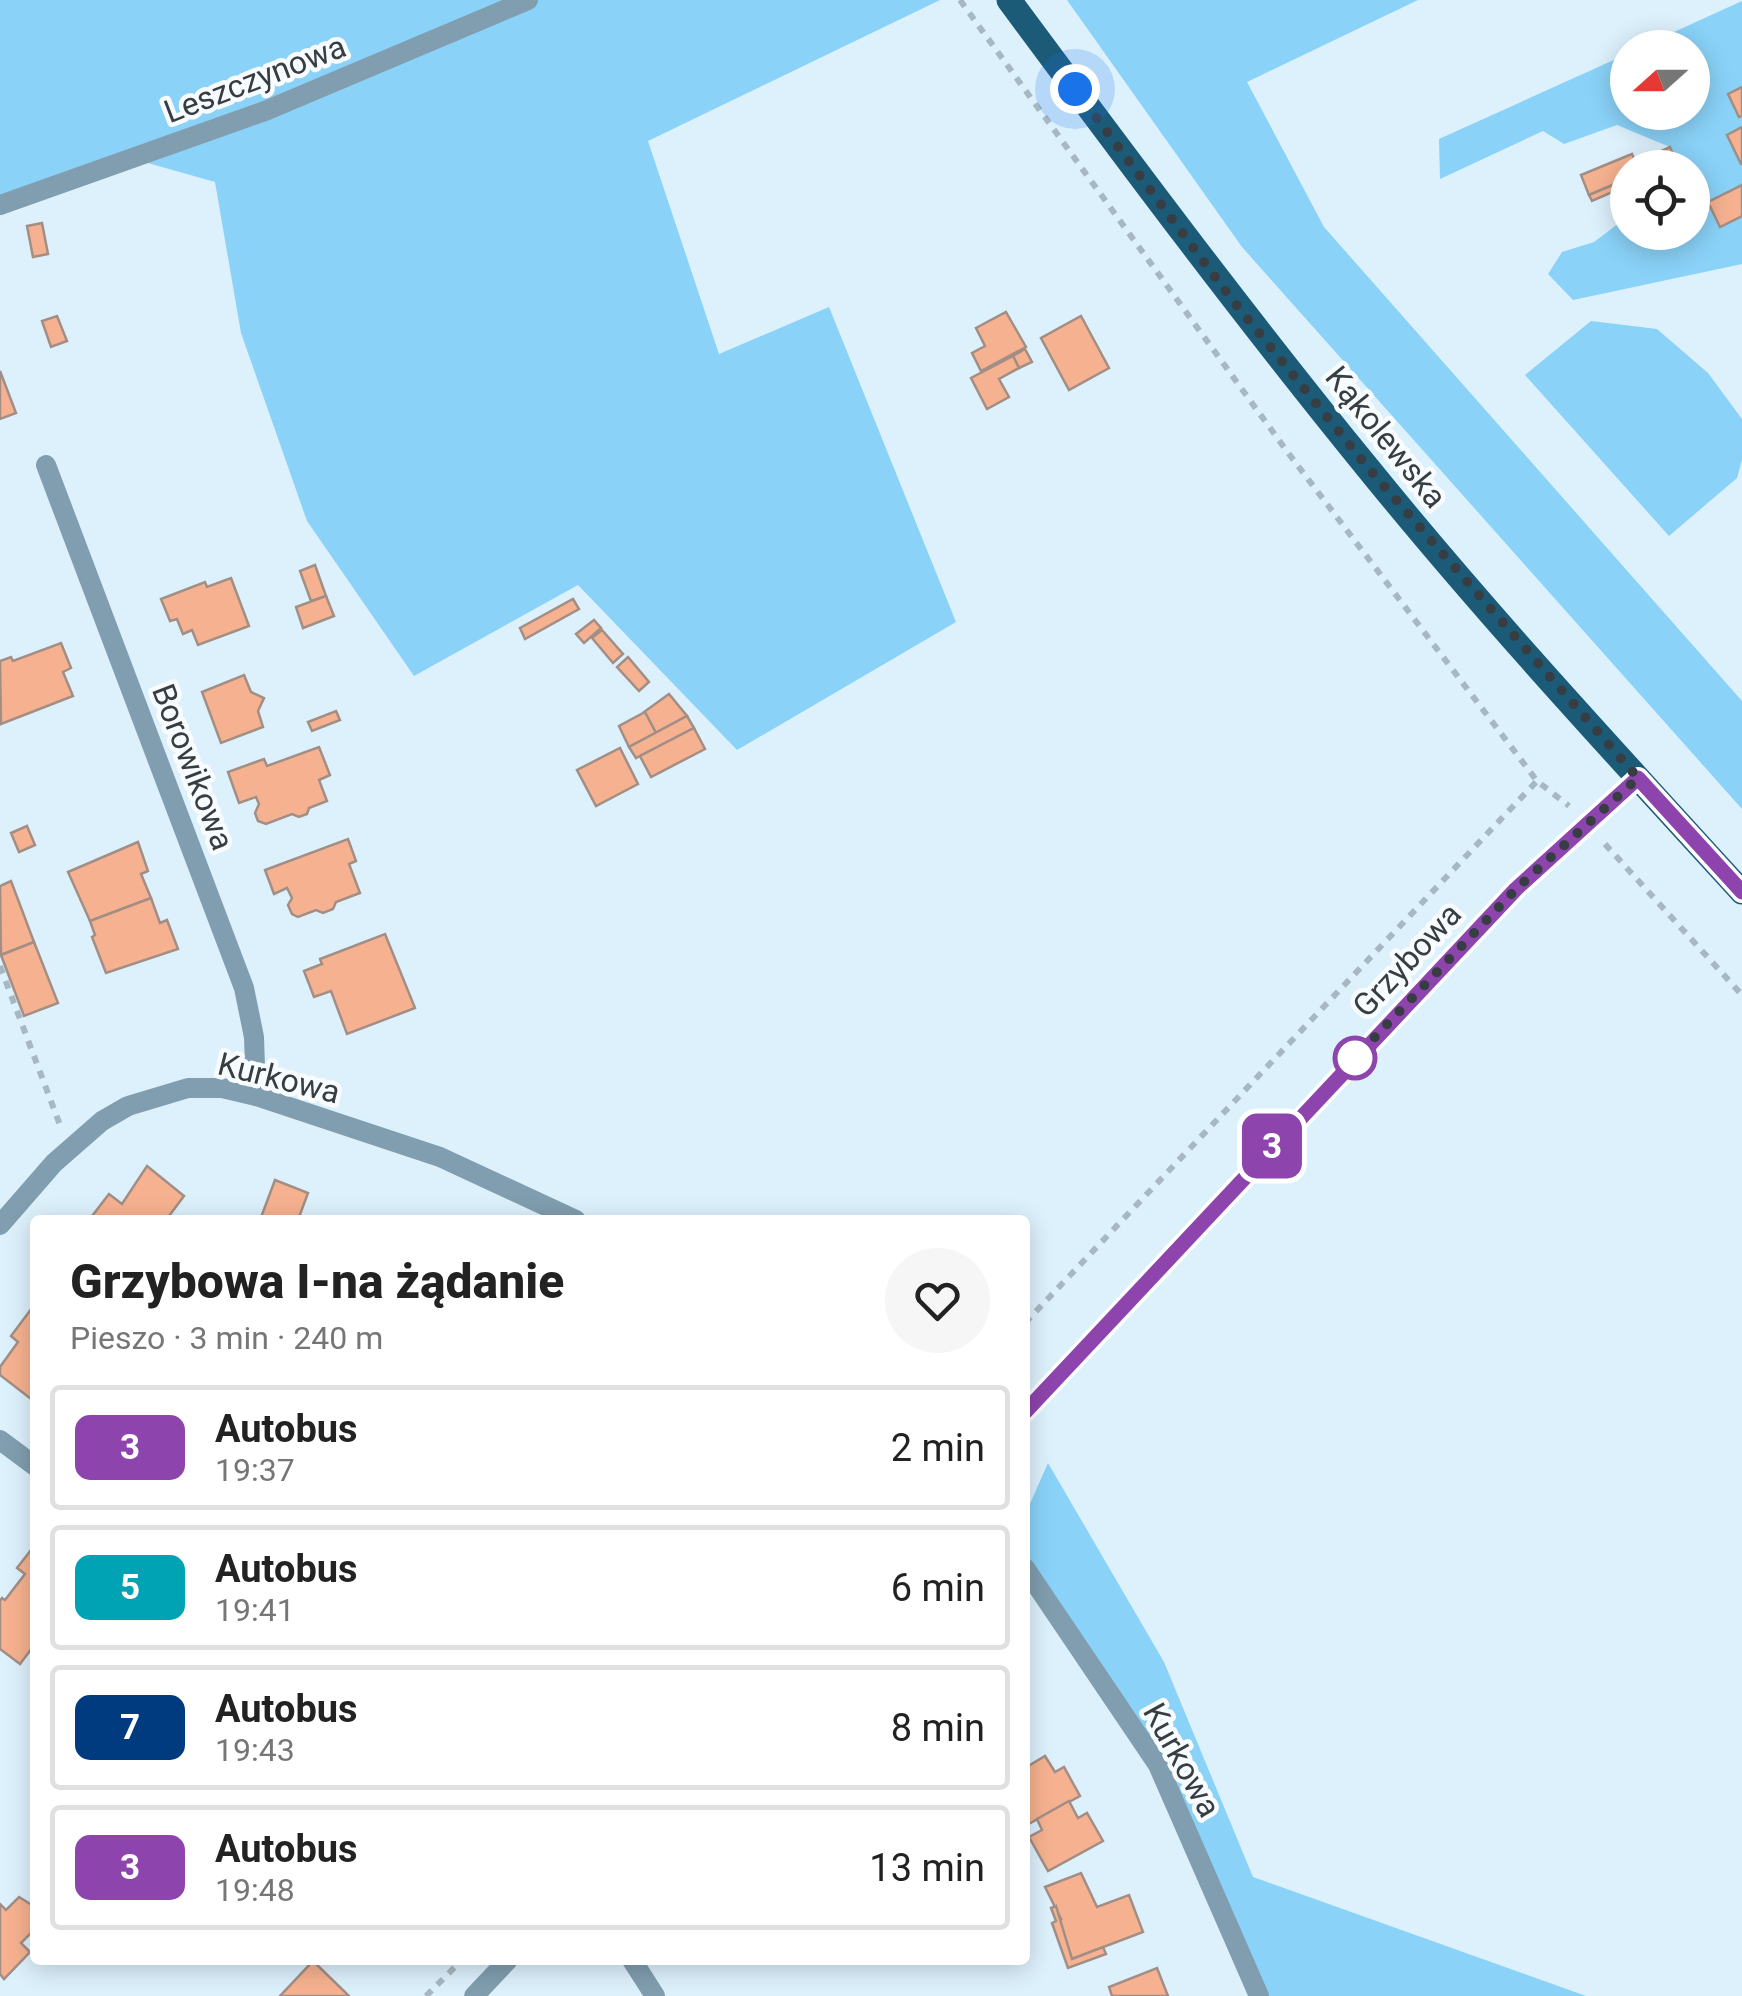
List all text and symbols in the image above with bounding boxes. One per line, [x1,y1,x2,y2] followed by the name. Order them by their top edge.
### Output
[159,27,351,131] street label: Leszczynowa
[1610,30,1710,130] north arrow
[1610,30,1710,250] map controls
[1050,64,1100,114] your location
[1610,150,1710,250] button: locate
[1317,359,1455,515] street label: Kąkolewska
[144,679,242,855] street label: Borowikowa
[1345,895,1469,1025] street label: Grzybowa
[1334,1037,1376,1079] unlabelled marker
[214,1045,344,1111] street label: Kurkowa
[1240,1114,1304,1178] line badge: 3
[1262,1126,1282,1167] text: 3
[885,1248,990,1353] button: heart
[70,1253,564,1310] text: Grzybowa I-na żądanie
[70,1319,383,1357] text: Pieszo · 3 min · 240 m
[215,1407,358,1451] text: Autobus
[891,1426,985,1470] text: 2 min
[120,1427,140,1468] text: 3
[215,1451,295,1489] text: 19:37
[215,1547,358,1591] text: Autobus
[891,1566,985,1610] text: 6 min
[120,1567,140,1608] text: 5
[215,1591,295,1629] text: 19:41
[215,1687,358,1731] text: Autobus
[1135,1697,1229,1823] street label: Kurkowa
[891,1706,985,1750] text: 8 min
[120,1707,140,1748] text: 7
[215,1731,295,1769] text: 19:43
[215,1827,358,1871] text: Autobus
[869,1846,985,1890] text: 13 min
[120,1847,140,1888] text: 3
[215,1871,295,1909] text: 19:48

